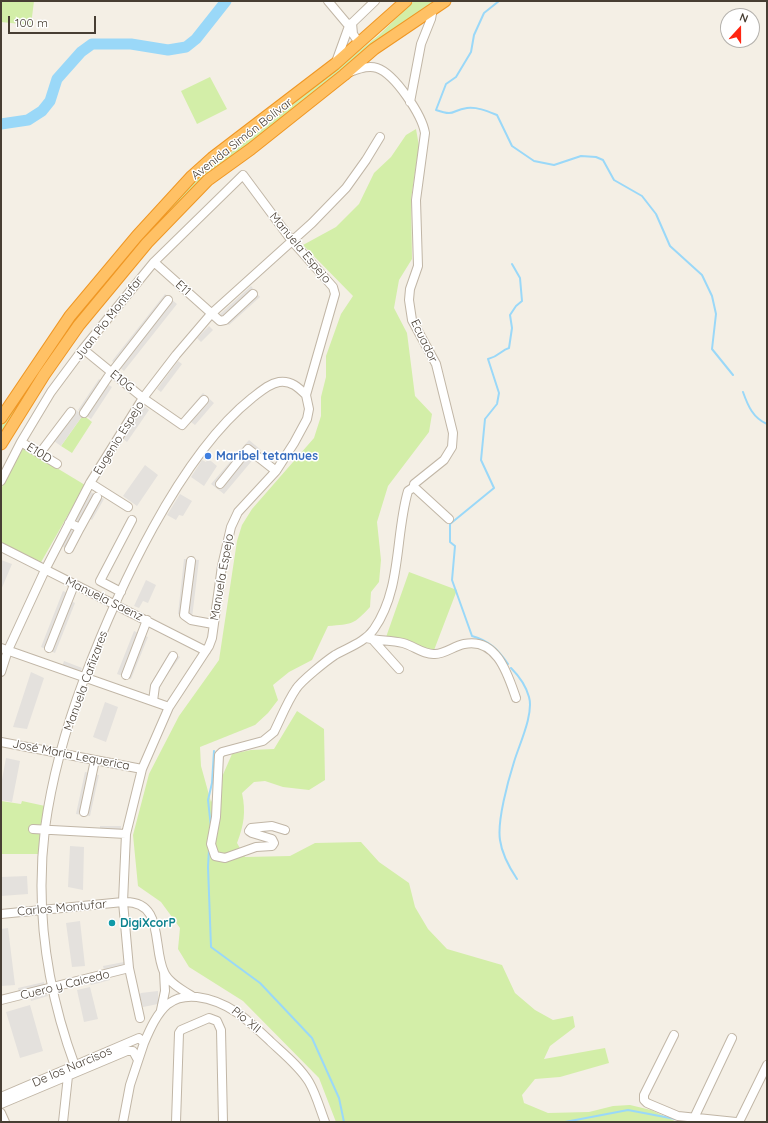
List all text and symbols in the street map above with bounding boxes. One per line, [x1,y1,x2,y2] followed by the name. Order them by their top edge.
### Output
[10,8,98,34] scale bar
[720,8,760,48] north arrow
[738,10,750,26] text: N
[15,15,48,30] text: 100 m
[189,95,295,183] street label: Avenida Simón Bolívar
[266,210,334,286] street label: Manuela Espejo
[72,273,146,363] street label: Juan Pio Montufar
[172,277,194,299] street label: E11
[407,317,441,365] street label: Ecuador
[107,367,137,395] street label: E10G
[91,398,147,478] street label: Eugenio Espejo
[24,440,54,466] street label: E10D
[216,449,318,463] place label: Maribel tetamues
[203,451,213,461] marker: Maribel tetamues
[207,532,237,622] street label: Manuela Espejo
[63,574,145,624] street label: Manuela Saenz
[61,629,111,733] street label: Manuela Cañizares
[11,737,131,773] street label: José Maria Lequerica
[17,897,107,919] street label: Carlos Montufar
[120,916,176,930] place label: DigiXcorP
[107,918,117,928] marker: DigiXcorP
[19,967,111,1003] street label: Cuero y Caicedo
[228,1004,264,1036] street label: Pío XII
[30,1044,114,1090] street label: De los Narcisos

